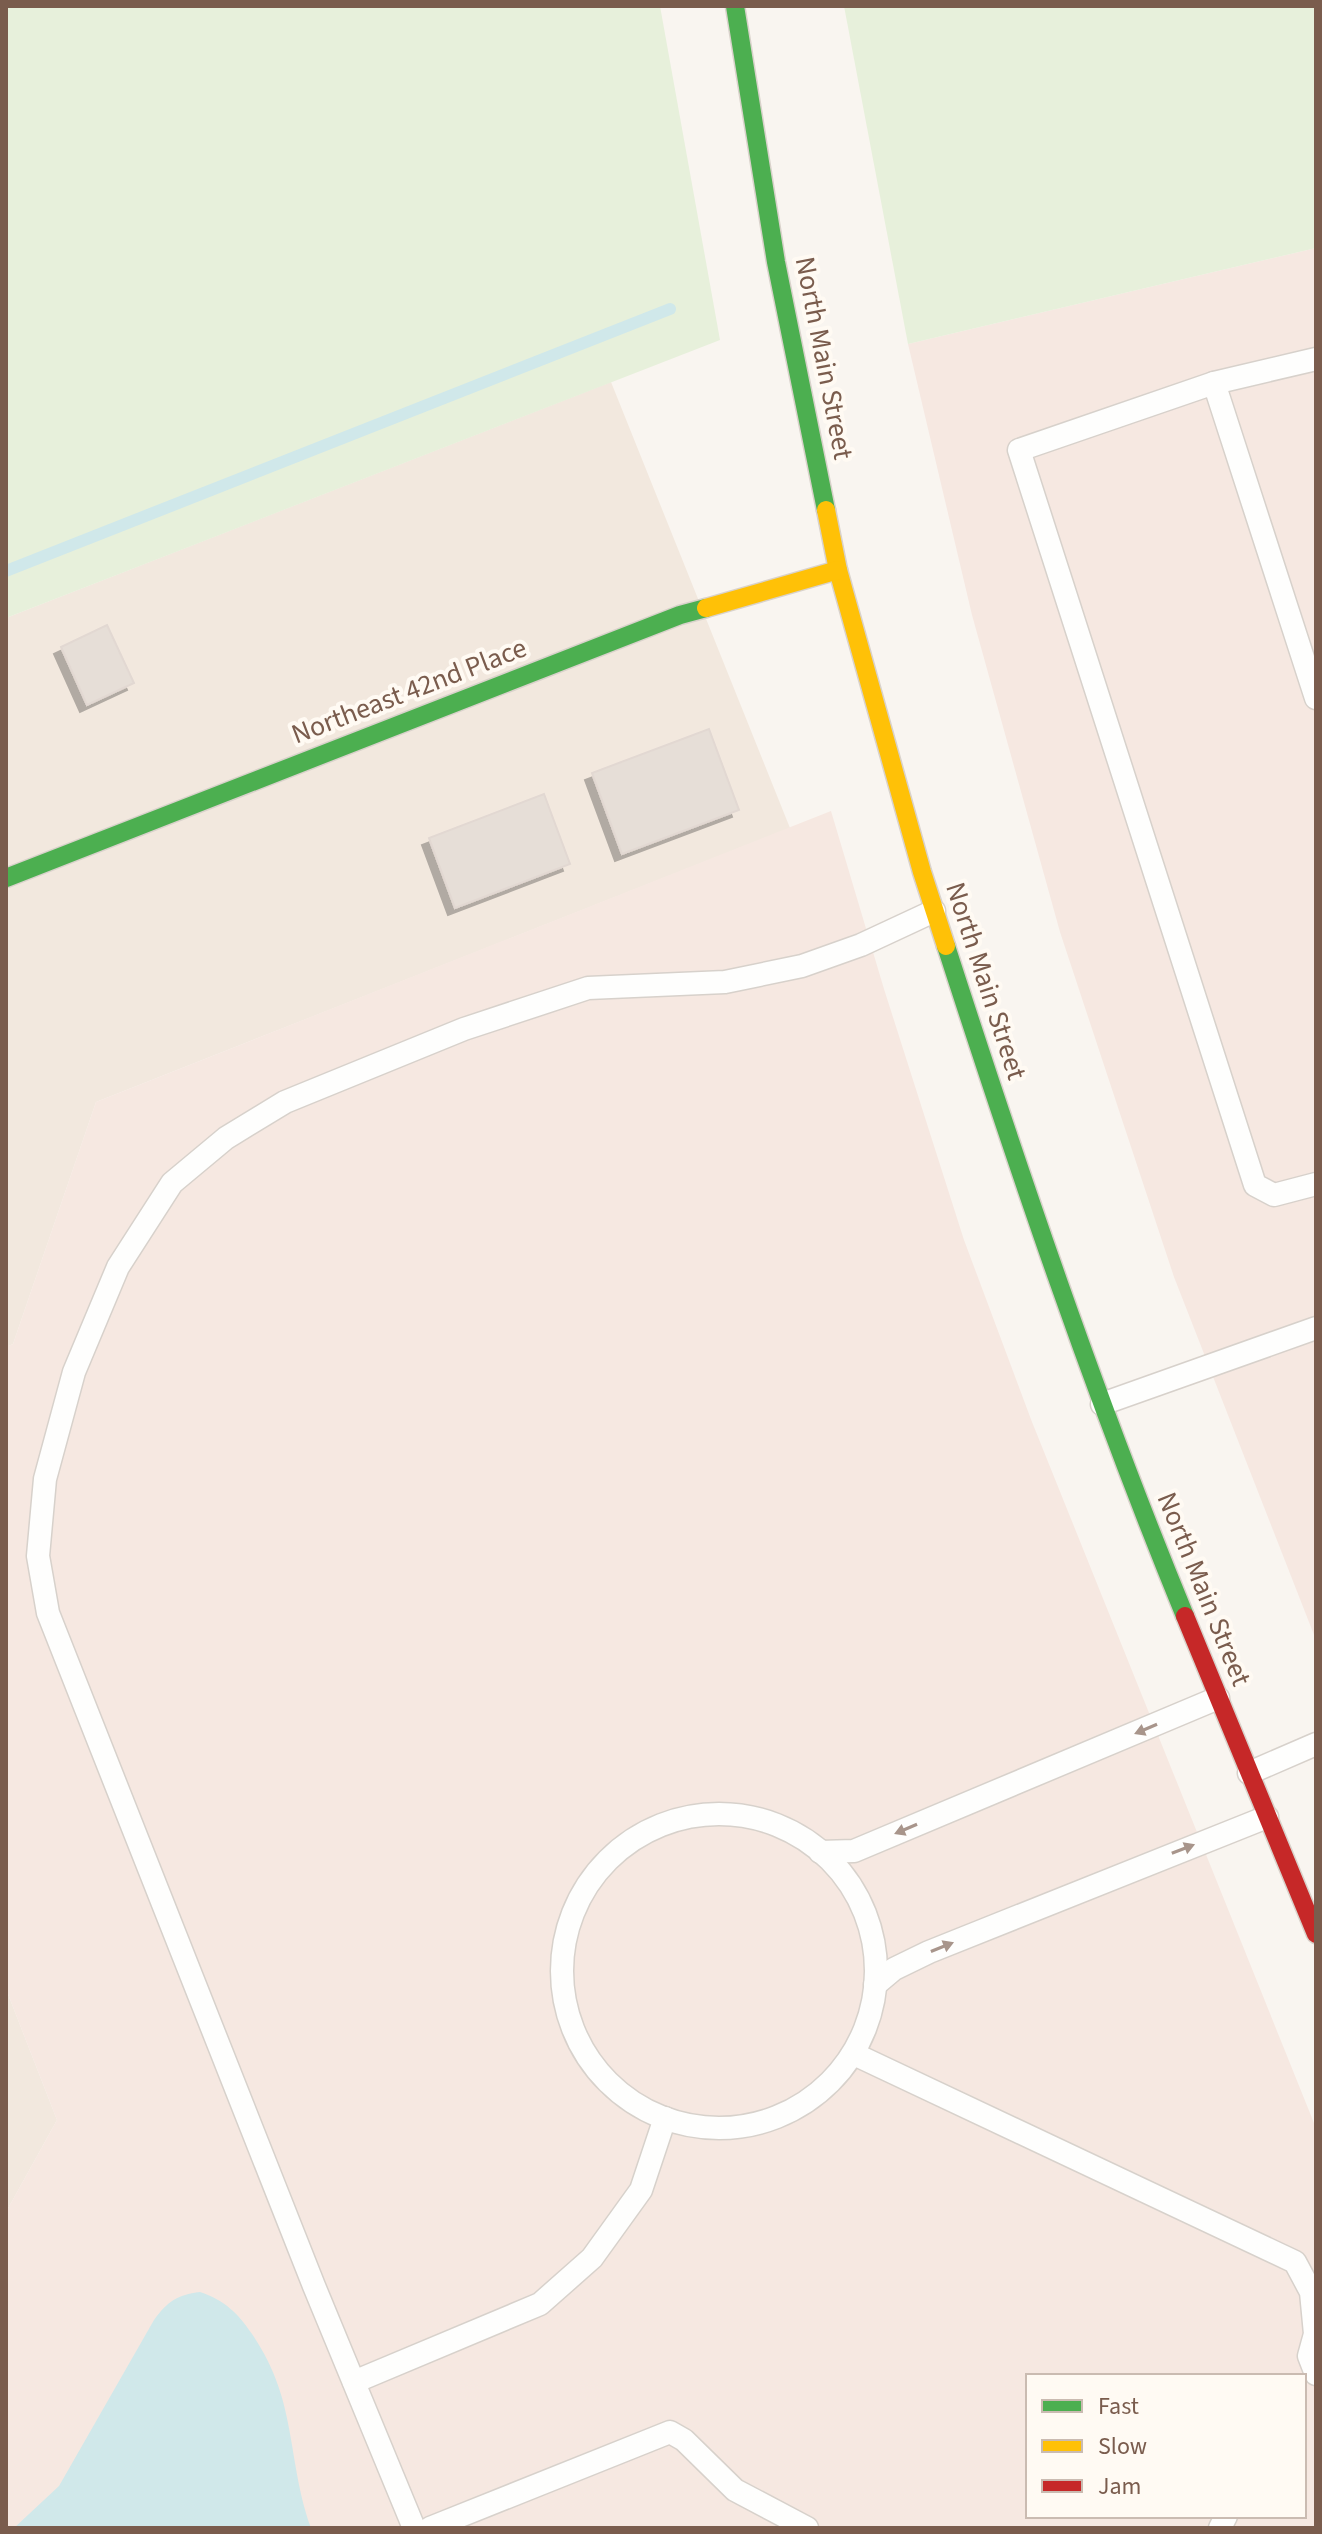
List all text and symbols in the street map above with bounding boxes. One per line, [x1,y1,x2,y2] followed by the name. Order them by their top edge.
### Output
[785,253,863,463] street label: North Main Street
[286,628,532,754] street label: Northeast 42nd Place
[935,877,1037,1086] street label: North Main Street
[1147,1486,1261,1692] street label: North Main Street
[1134,1722,1158,1735] one-way arrow
[895,1822,918,1835] one-way arrow
[1171,1842,1195,1855] one-way arrow
[930,1940,954,1953] one-way arrow
[1026,2374,1306,2518] legend
[1098,2389,1139,2424] text: Fast
[1098,2429,1147,2464] text: Slow
[1098,2469,1142,2504] text: Jam

